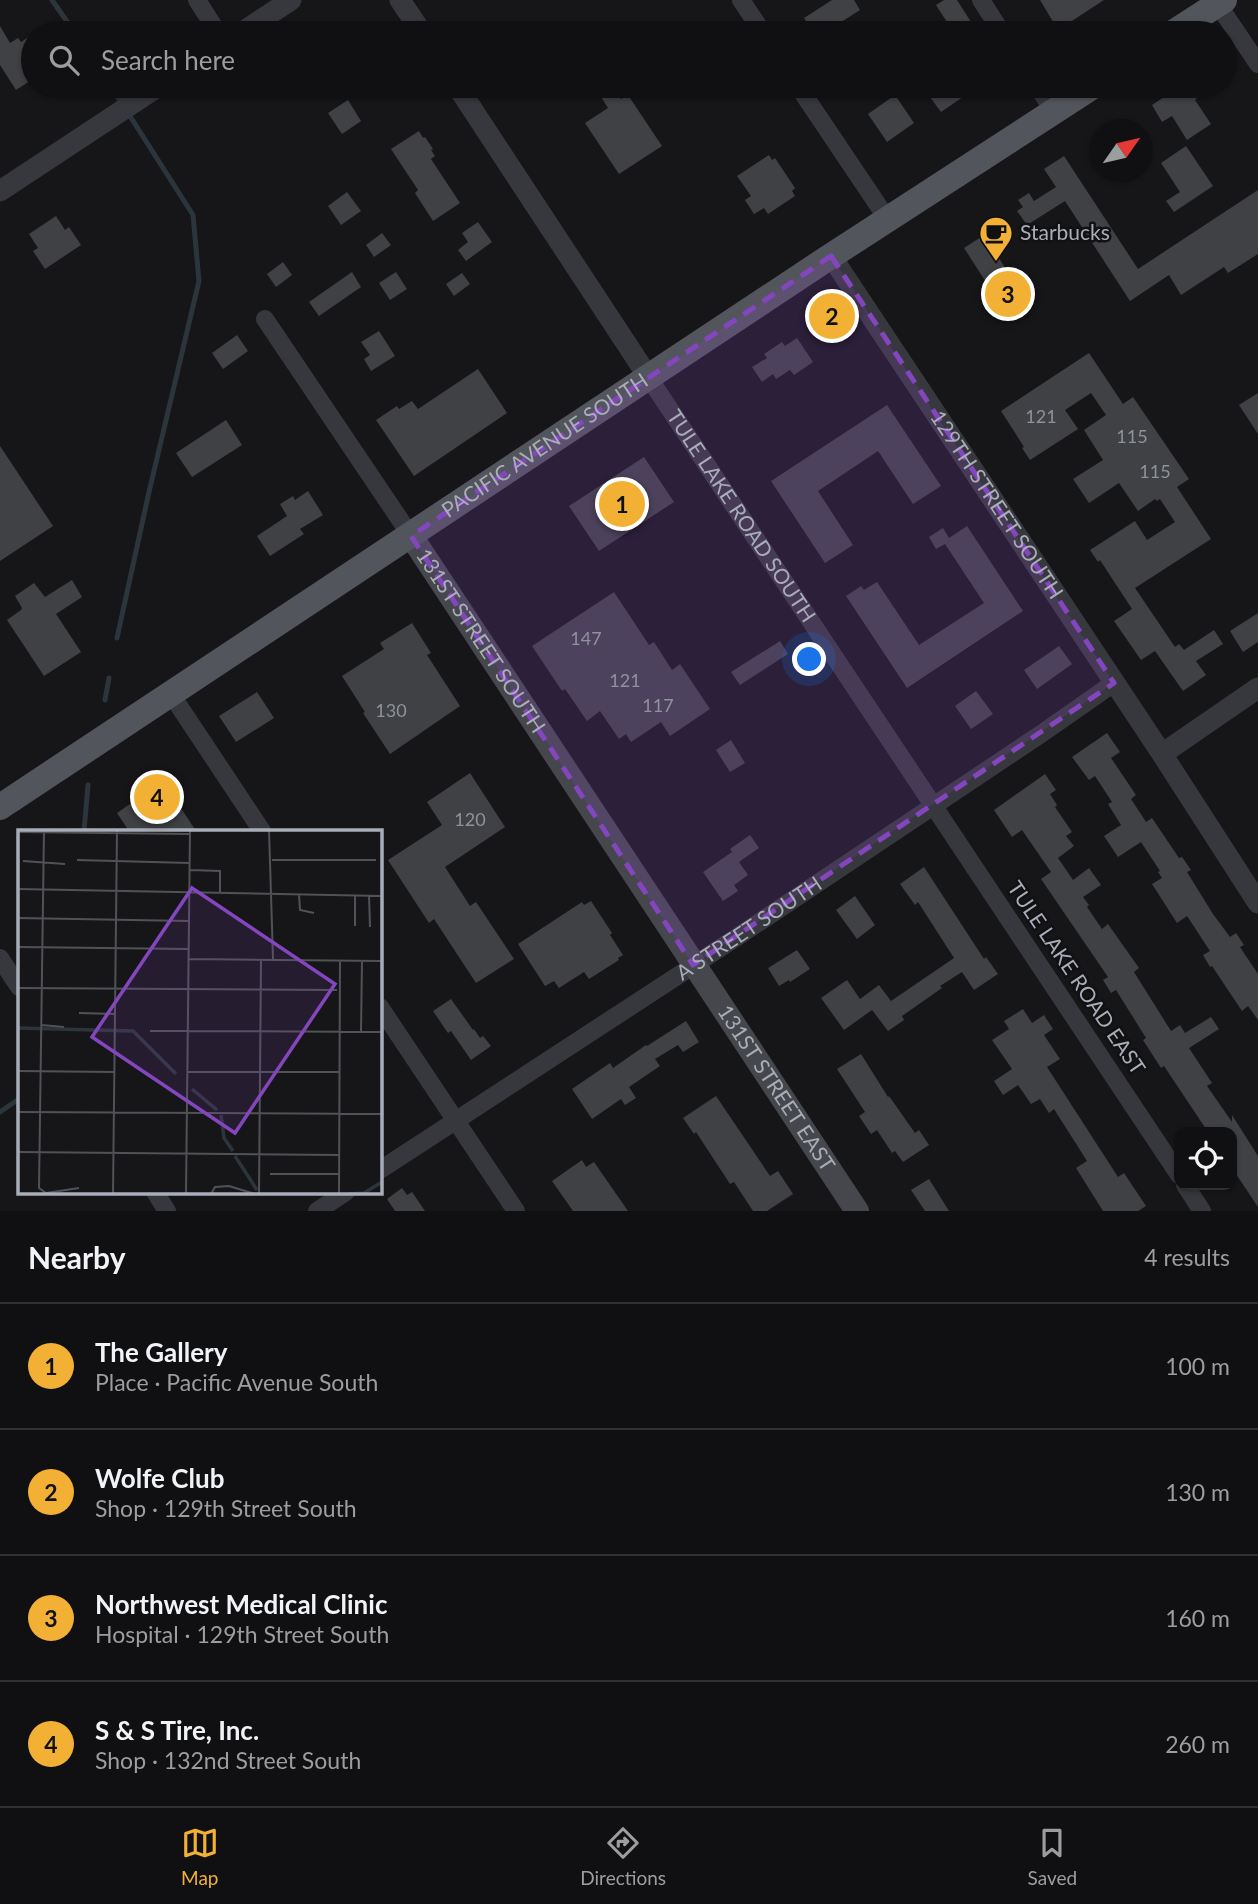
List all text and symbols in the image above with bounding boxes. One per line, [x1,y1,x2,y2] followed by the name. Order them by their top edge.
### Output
[21,21,1237,98] search box
[45,41,83,79] icon: search
[101,44,235,76] text: Search here
[1090,119,1153,182] north arrow
[977,214,1015,263] cafe icon: Starbucks
[1020,219,1110,244] place label: Starbucks
[985,268,1031,320] pin: 3
[809,290,855,342] pin: 2
[436,367,652,522] street label: PACIFIC AVENUE SOUTH
[663,404,822,626] street label: TULE LAKE ROAD SOUTH
[926,405,1069,603] street label: 129TH STREET SOUTH
[1025,405,1057,427] house number: 121
[1116,425,1148,447] house number: 115
[1139,460,1171,482] house number: 115
[599,478,645,530] pin: 1
[412,543,552,737] street label: 131ST STREET SOUTH
[570,627,602,649] house number: 147
[792,642,826,676] your location
[609,669,641,691] house number: 121
[642,694,674,716] house number: 117
[375,699,407,721] house number: 130
[134,771,180,823] pin: 4
[454,808,486,830] house number: 120
[18,830,382,1194] inset map
[671,870,826,984] street label: A STREET SOUTH
[1003,876,1152,1079] street label: TULE LAKE ROAD EAST
[713,1000,841,1176] street label: 131ST STREET EAST
[1174,1127,1237,1190] map controls
[1174,1127,1237,1190] button: locate
[28,1239,126,1275] text: Nearby
[1144,1243,1230,1271] text: 4 results
[95,1336,227,1368] text: The Gallery
[44,1352,58,1380] text: 1
[1165,1352,1230,1380] text: 100 m
[95,1368,378,1396] text: Place · Pacific Avenue South
[95,1462,224,1494] text: Wolfe Club
[44,1478,58,1506] text: 2
[1165,1478,1230,1506] text: 130 m
[95,1494,357,1522] text: Shop · 129th Street South
[95,1588,387,1620] text: Northwest Medical Clinic
[44,1604,58,1632] text: 3
[1165,1604,1230,1632] text: 160 m
[95,1620,389,1648] text: Hospital · 129th Street South
[95,1714,259,1746] text: S & S Tire, Inc.
[44,1730,58,1758] text: 4
[1165,1730,1230,1758] text: 260 m
[95,1746,361,1774] text: Shop · 132nd Street South
[181,1824,219,1889] tab: Map
[580,1824,666,1889] tab: Directions
[1028,1824,1077,1889] tab: Saved

